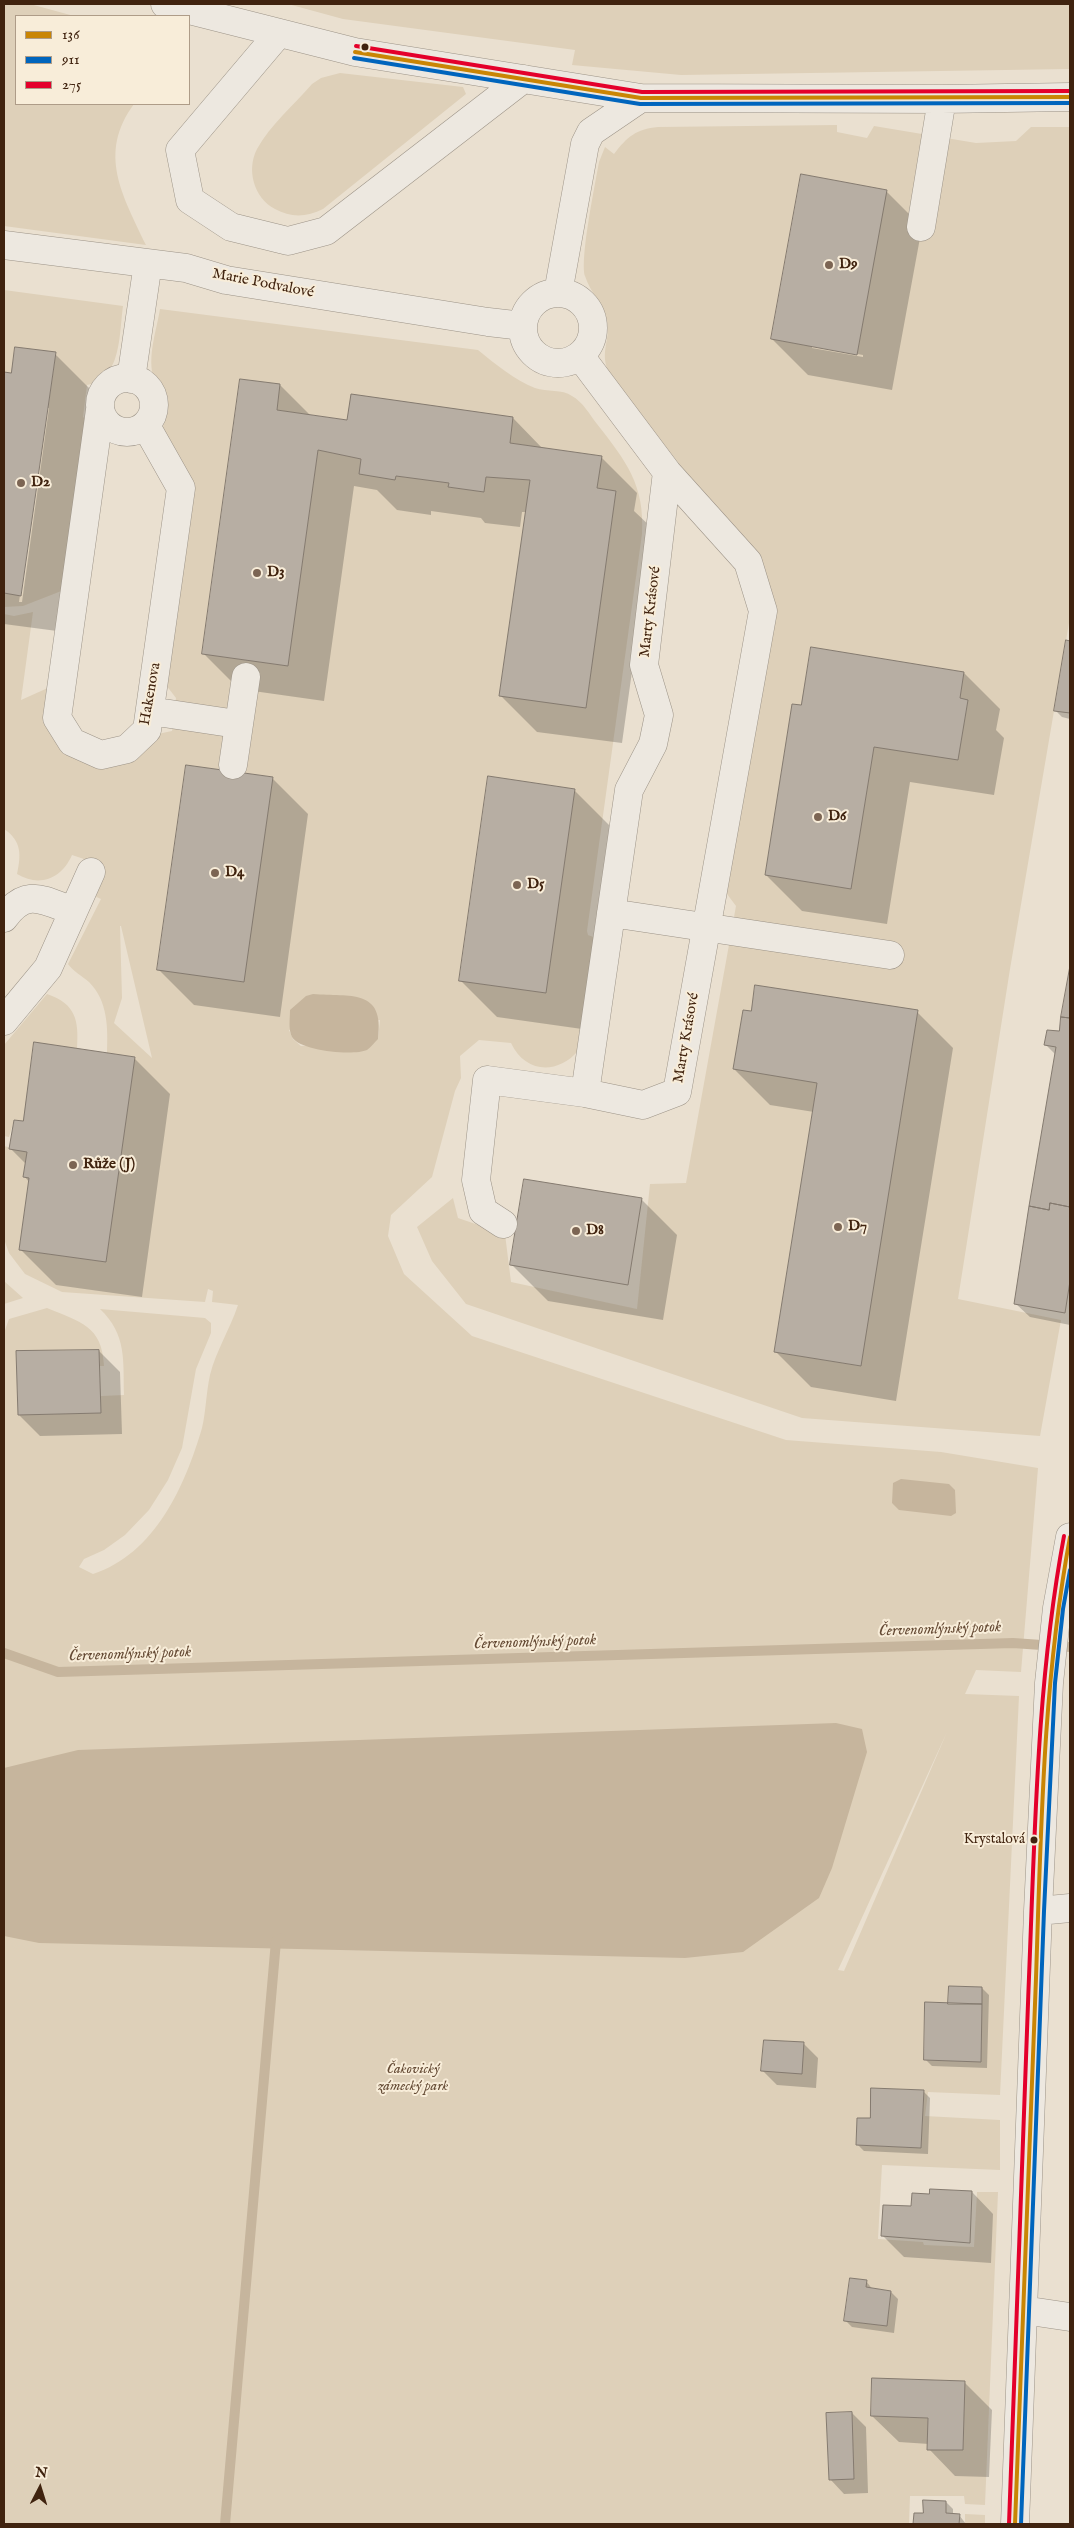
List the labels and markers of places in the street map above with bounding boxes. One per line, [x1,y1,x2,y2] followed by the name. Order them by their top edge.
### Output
[360,42,370,52] unlabelled marker
[839,256,858,274] place label: D9
[823,259,835,271] marker: D9
[31,474,50,492] place label: D2
[15,477,27,489] marker: D2
[267,564,285,582] place label: D3
[251,567,263,579] marker: D3
[828,808,846,826] place label: D6
[812,811,824,823] marker: D6
[225,864,244,882] place label: D4
[209,867,221,879] marker: D4
[527,876,544,894] place label: D5
[511,879,523,891] marker: D5
[83,1156,135,1174] place label: Růže (J)
[67,1159,79,1171] marker: Růže (J)
[848,1218,867,1236] place label: D7
[832,1221,844,1233] marker: D7
[586,1222,604,1240] place label: D8
[570,1225,582,1237] marker: D8
[964,1832,1025,1848] place label: Krystalová
[1029,1835,1039,1845] marker: Krystalová

